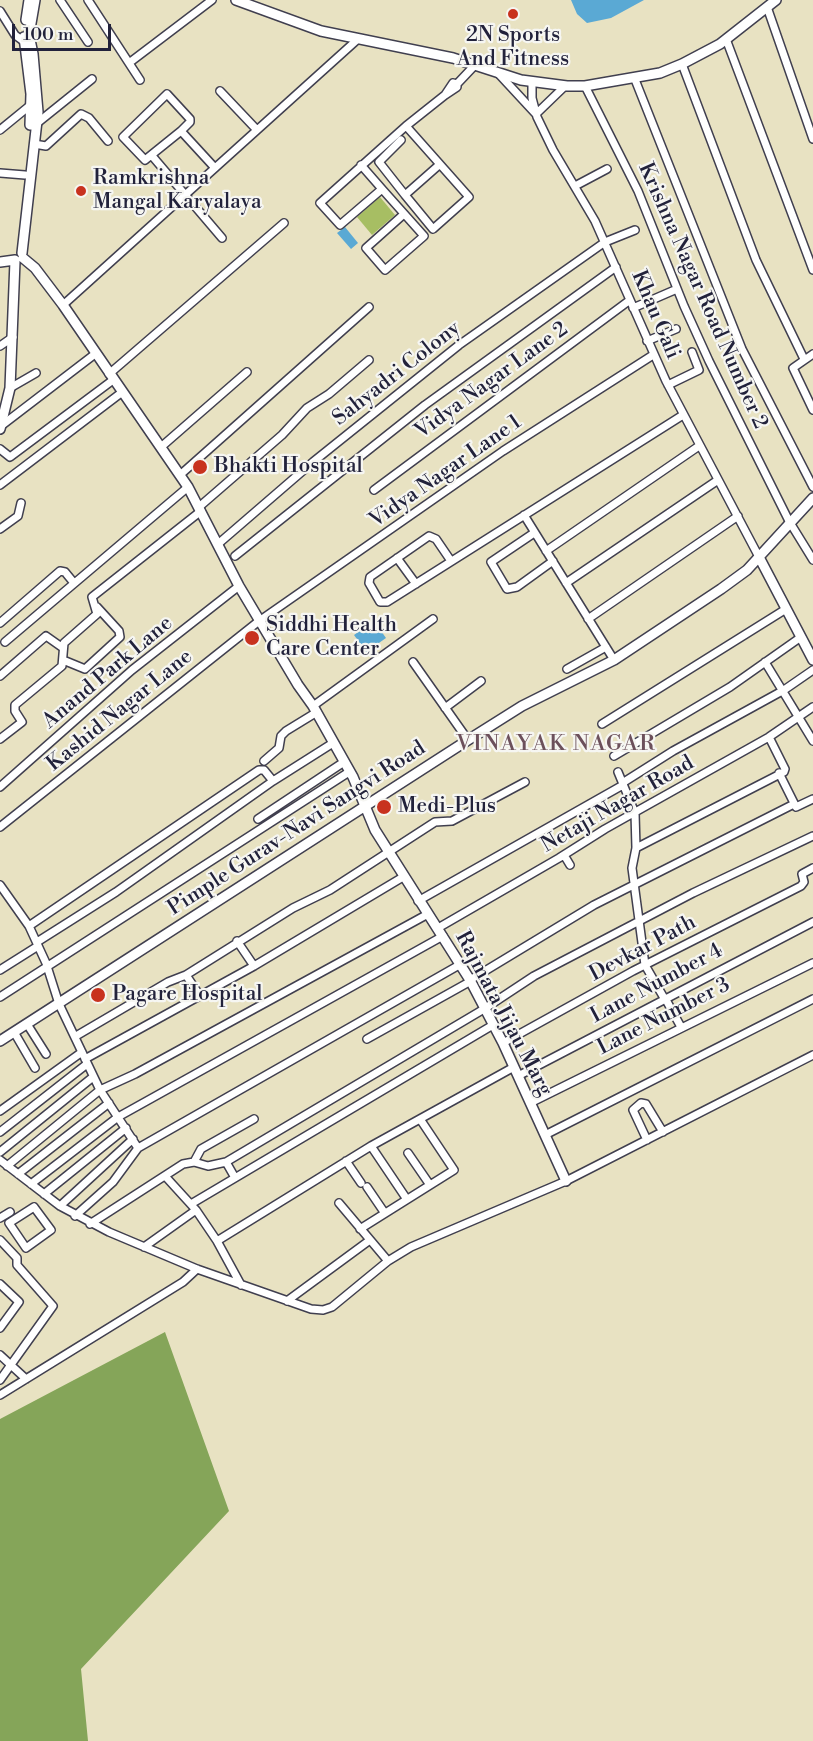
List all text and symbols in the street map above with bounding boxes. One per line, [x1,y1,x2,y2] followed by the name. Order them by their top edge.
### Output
[506,7,520,21] marker: 2N Sports And Fitness
[15,12,114,50] scale bar
[23,23,74,46] text: 100 m
[457,23,569,73] place label: 2N Sports And Fitness
[632,159,772,433] street label: Krishna Nagar Road Number 2
[93,166,262,216] place label: Ramkrishna Mangal Karyalaya
[74,184,88,198] marker: Ramkrishna Mangal Karyalaya
[625,267,685,363] street label: Khau Gali
[328,316,466,432] street label: Sahyadri Colony
[411,317,573,445] street label: Vidya Nagar Lane 2
[365,410,527,534] street label: Vidya Nagar Lane 1
[214,454,363,480] place label: Bhakti Hospital
[191,458,209,476] marker: Bhakti Hospital
[38,611,178,735] street label: Anand Park Lane
[266,613,397,663] place label: Siddhi Health Care Center
[243,629,261,647] marker: Siddhi Health Care Center
[42,645,198,777] street label: Kashid Nagar Lane
[456,732,656,758] district label: VINAYAK NAGAR
[163,736,431,922] street label: Pimple Gurav-Navi Sangvi Road
[537,751,699,859] street label: Netaji Nagar Road
[398,794,496,820] place label: Medi-Plus
[375,798,393,816] marker: Medi-Plus
[585,910,701,988] street label: Devkar Path
[449,927,557,1101] street label: Rajmata Jijau Marg
[587,939,727,1029] street label: Lane Number 4
[594,973,734,1061] street label: Lane Number 3
[112,982,262,1008] place label: Pagare Hospital
[89,986,107,1004] marker: Pagare Hospital

